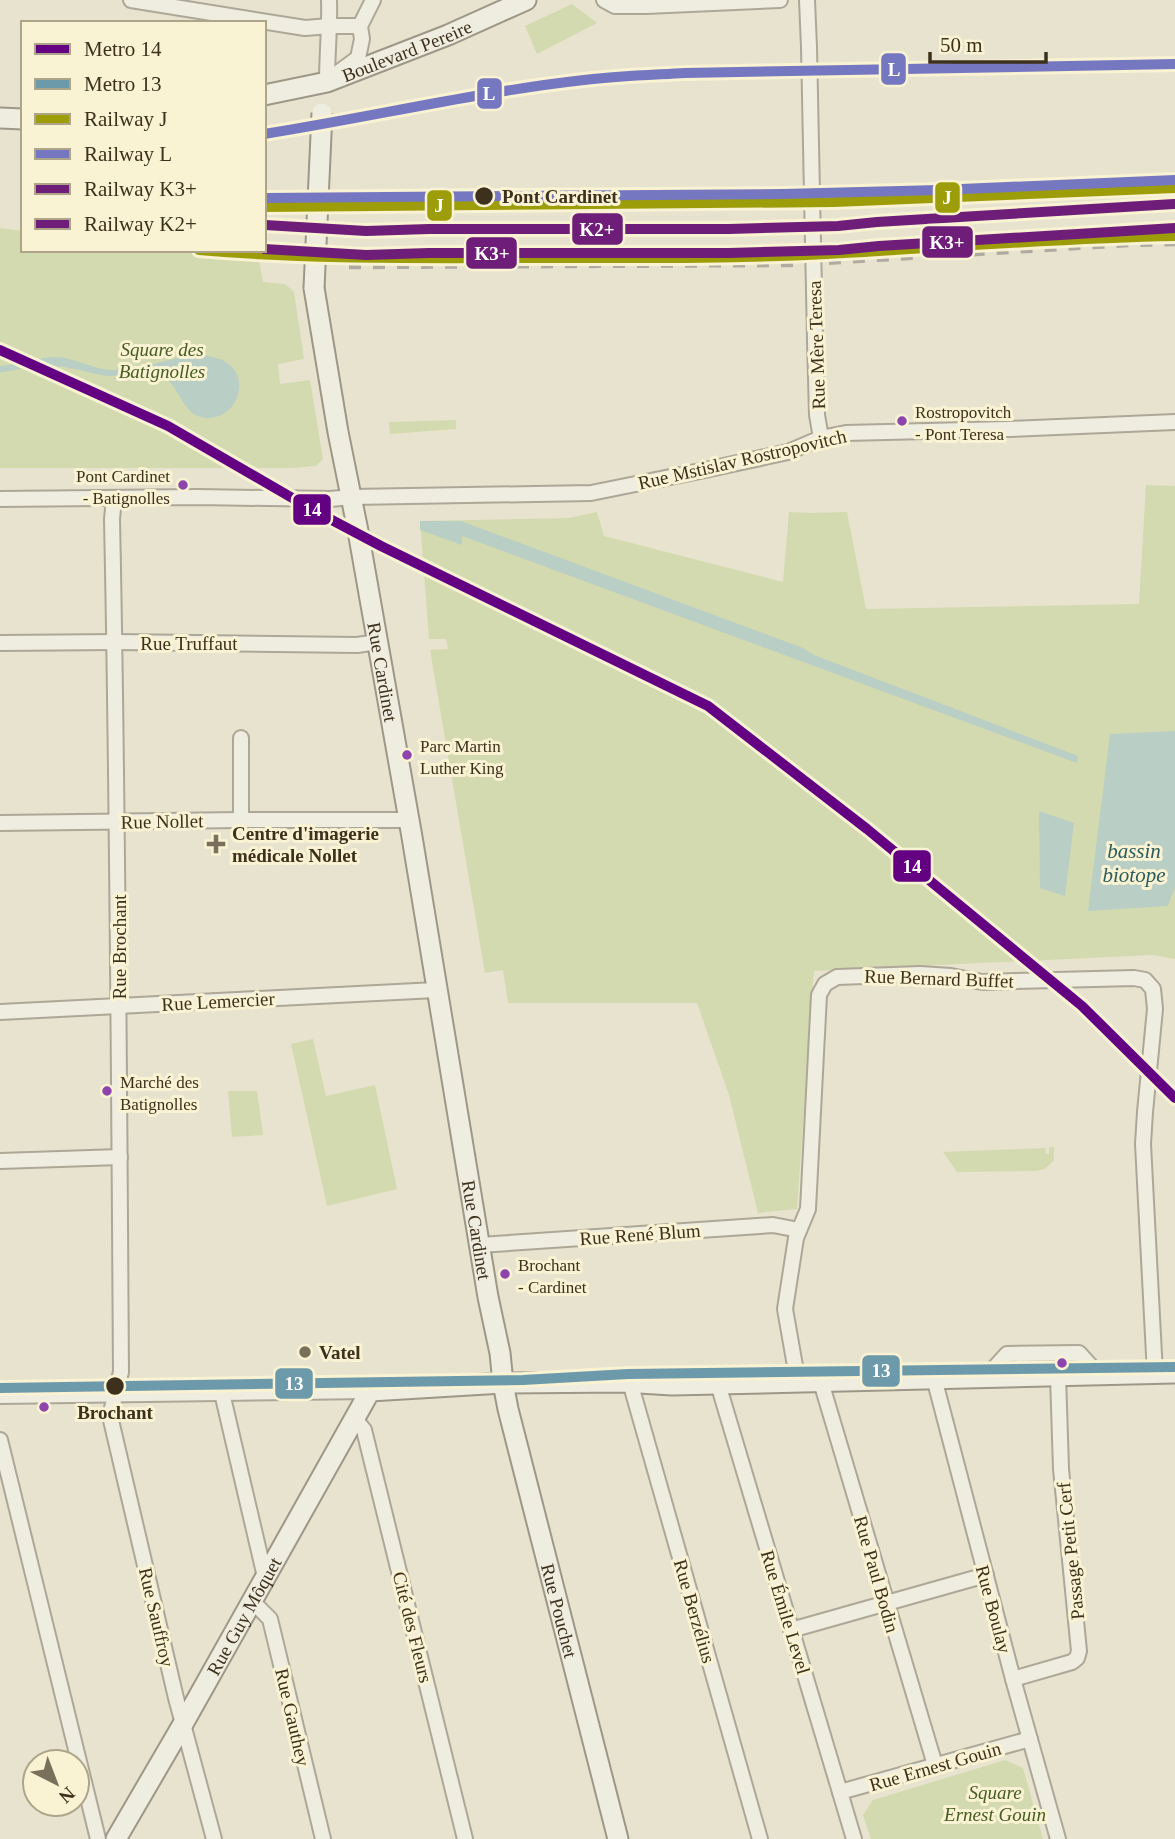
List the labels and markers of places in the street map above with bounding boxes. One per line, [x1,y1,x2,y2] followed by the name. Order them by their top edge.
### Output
[473,185,495,207] marker: Pont Cardinet
[502,186,618,207] place label: Pont Cardinet
[915,403,1012,444] place label: Rostropovitch - Pont Teresa
[895,414,909,428] marker: Rostropovitch - Pont Teresa
[76,467,170,508] place label: Pont Cardinet - Batignolles
[176,478,190,492] marker: Pont Cardinet - Batignolles
[420,737,504,778] place label: Parc Martin Luther King
[400,748,414,762] marker: Parc Martin Luther King
[232,823,379,866] place label: Centre d'imagerie médicale Nollet
[206,834,226,854] marker: Centre d'imagerie médicale Nollet
[120,1073,199,1114] place label: Marché des Batignolles
[100,1084,114,1098] marker: Marché des Batignolles
[518,1256,587,1297] place label: Brochant - Cardinet
[498,1267,512,1281] marker: Brochant - Cardinet
[319,1342,361,1363] place label: Vatel
[297,1344,313,1360] marker: Vatel
[1055,1356,1069,1370] unlabelled marker
[104,1375,126,1397] marker: Brochant
[37,1400,51,1414] unlabelled marker
[77,1402,153,1423] place label: Brochant

